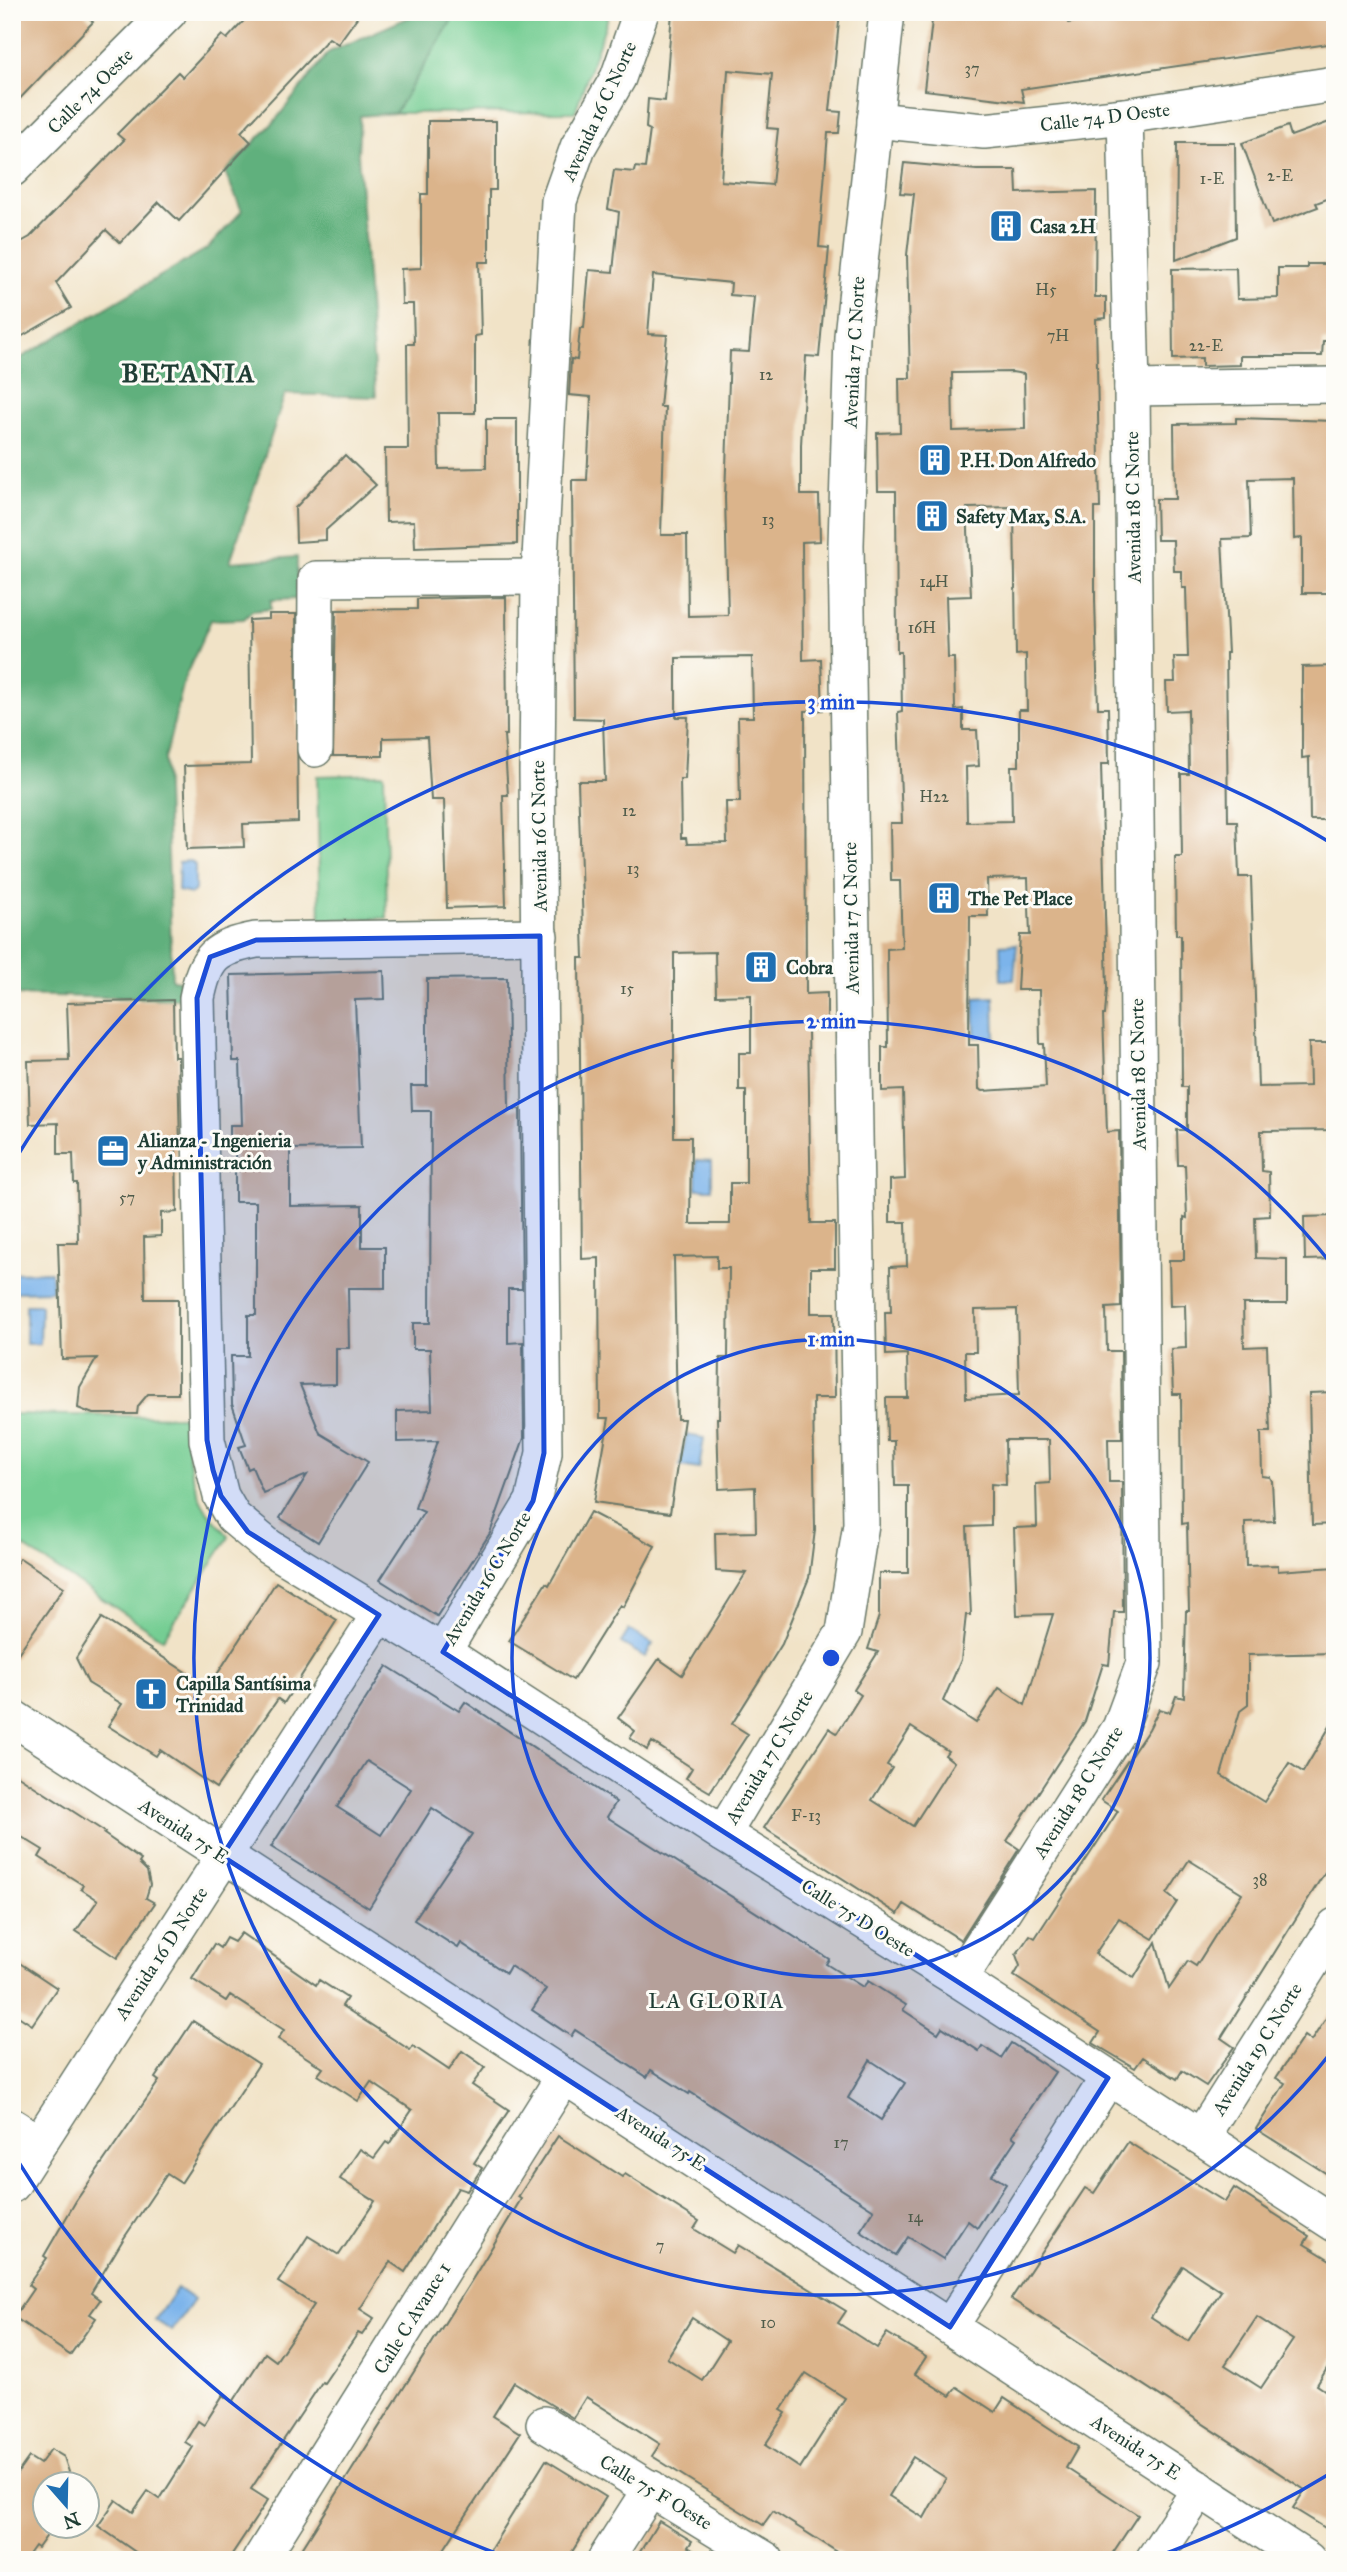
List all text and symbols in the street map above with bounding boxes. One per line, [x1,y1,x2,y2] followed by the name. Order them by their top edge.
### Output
[556,37,641,185] street label: Avenida 16 C Norte
[42,43,138,139] street label: Calle 74 Oeste
[965,59,979,78] house number: 37
[1039,98,1171,136] street label: Calle 74 D Oeste
[1267,166,1293,185] house number: 2-E
[1200,169,1224,188] house number: 1-E
[987,207,1025,245] building icon: Casa 2H
[1030,215,1096,238] place label: Casa 2H
[838,275,869,429] street label: Avenida 17 C Norte
[1035,280,1057,299] house number: H5
[1047,326,1069,345] house number: 7H
[1189,336,1223,355] house number: 22-E
[121,357,257,389] district label: BETANIA
[759,365,773,384] house number: 12
[1120,431,1146,584] street label: Avenida 18 C Norte
[916,441,954,479] building icon: P.H. Don Alfredo
[960,449,1096,472] place label: P.H. Don Alfredo
[913,497,951,535] building icon: Safety Max, S.A.
[956,505,1086,529] place label: Safety Max, S.A.
[762,510,774,529] house number: 13
[919,572,949,591] house number: 14H
[908,618,936,637] house number: 16H
[807,689,855,715] text: 3 min
[526,760,552,913] street label: Avenida 16 C Norte
[919,787,949,806] house number: H22
[622,801,636,820] house number: 12
[838,842,864,995] street label: Avenida 17 C Norte
[627,859,639,878] house number: 13
[925,879,963,917] building icon: The Pet Place
[967,887,1073,910] place label: The Pet Place
[742,948,780,986] building icon: Cobra
[786,956,834,979] place label: Cobra
[620,979,634,998] house number: 15
[1125,998,1151,1151] street label: Avenida 18 C Norte
[806,1008,856,1034] text: 2 min
[136,1129,292,1175] place label: Alianza - Ingenieria y Administración
[94,1132,132,1170] office icon: Alianza - Ingenieria y Administración
[119,1188,135,1207] house number: 57
[807,1326,855,1352] text: 1 min
[438,1507,536,1650] street label: Avenida 16 C Norte
[819,1646,843,1670] centre of rings
[175,1672,312,1717] place label: Capilla Santísima Trinidad
[132,1675,170,1713] church icon: Capilla Santísima Trinidad
[720,1686,818,1829] street label: Avenida 17 C Norte
[1027,1721,1128,1863] street label: Avenida 18 C Norte
[134,1793,234,1869] street label: Avenida 75 E
[791,1806,821,1825] house number: F-13
[1253,1870,1267,1889] house number: 38
[797,1874,919,1962] street label: Calle 75 D Oeste
[109,1882,212,2024] street label: Avenida 16 D Norte
[1206,1978,1307,2120] street label: Avenida 19 C Norte
[648,1988,786,2014] district label: LA GLORIA
[611,2100,711,2176] street label: Avenida 75 E
[834,2133,848,2152] house number: 17
[907,2207,924,2226] house number: 14
[656,2236,664,2255] house number: 7
[369,2258,455,2378] street label: Calle C Avance 1
[760,2313,776,2332] house number: 10
[1086,2409,1186,2485] street label: Avenida 75 E
[596,2450,716,2535] street label: Calle 75 F Oeste
[32,2470,102,2540] north arrow
[60,2507,83,2534] text: N

